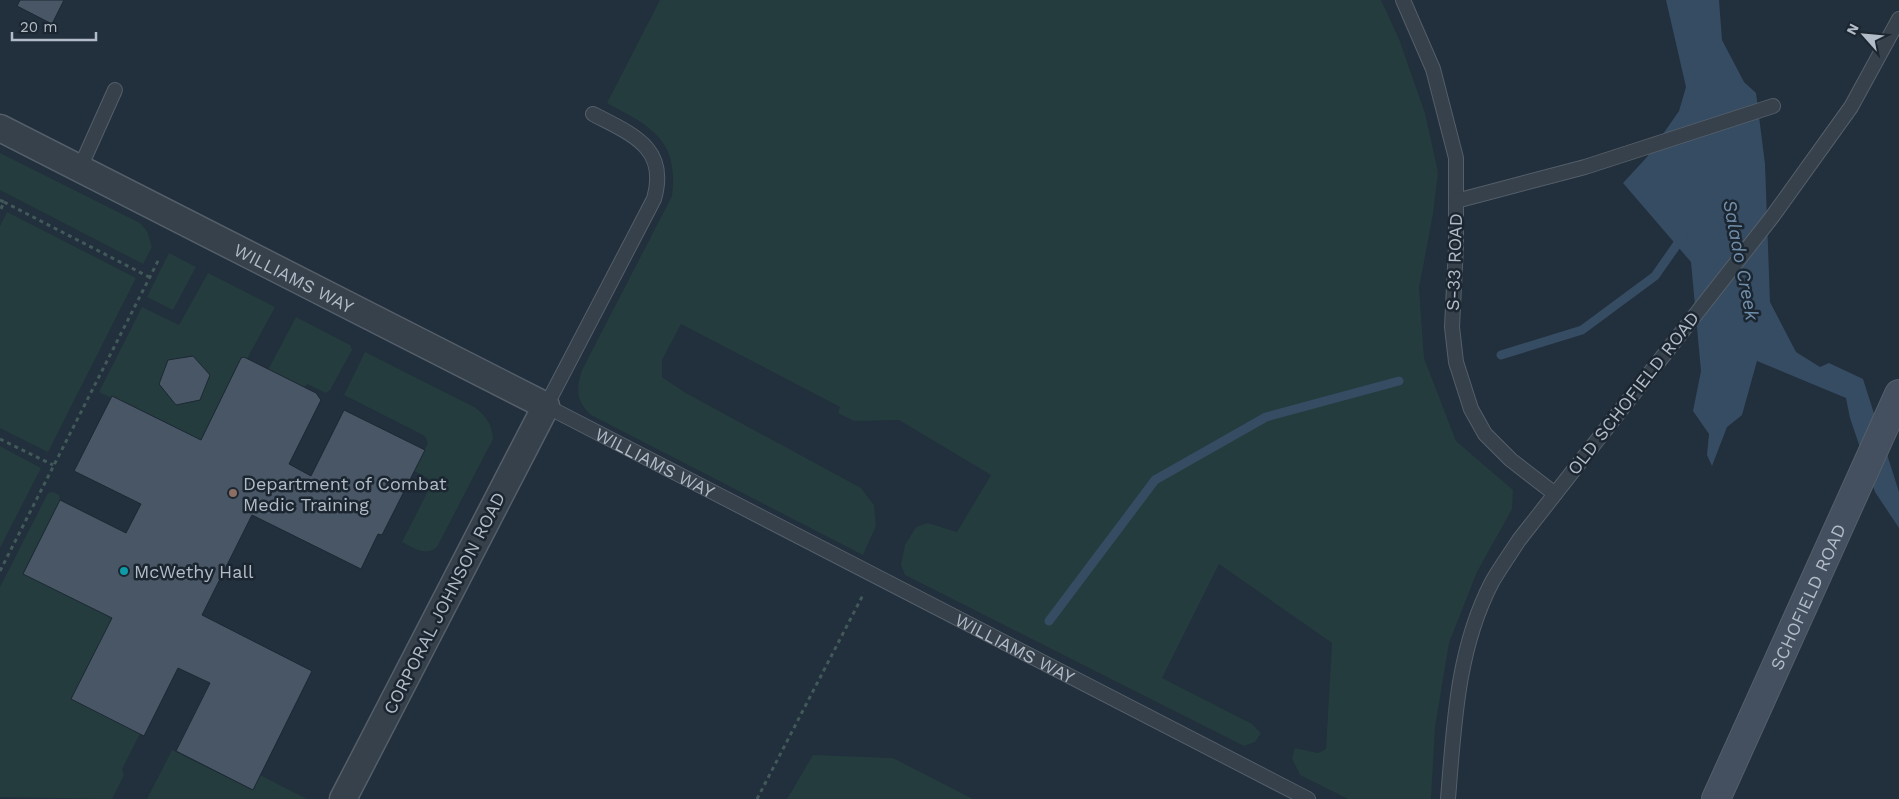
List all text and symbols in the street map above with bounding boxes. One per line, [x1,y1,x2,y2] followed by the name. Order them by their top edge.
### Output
[12,10,96,42] scale bar
[1839,10,1889,60] north arrow
[20,18,58,36] text: 20 m
[1843,21,1862,37] text: N
[1718,198,1764,323] water label: Salado Creek
[1442,213,1466,311] street label: S-33 ROAD
[231,239,358,317] street label: WILLIAMS WAY
[1563,307,1703,479] street label: OLD SCHOFIELD ROAD
[592,423,719,502] street label: WILLIAMS WAY
[243,473,447,515] place label: Department of Combat Medic Training
[227,487,239,499] marker: Department of Combat Medic Training
[379,489,509,717] street label: CORPORAL JOHNSON ROAD
[1765,520,1850,673] street label: SCHOFIELD ROAD
[134,561,254,582] place label: McWethy Hall
[118,565,130,577] marker: McWethy Hall
[952,608,1079,688] street label: WILLIAMS WAY

